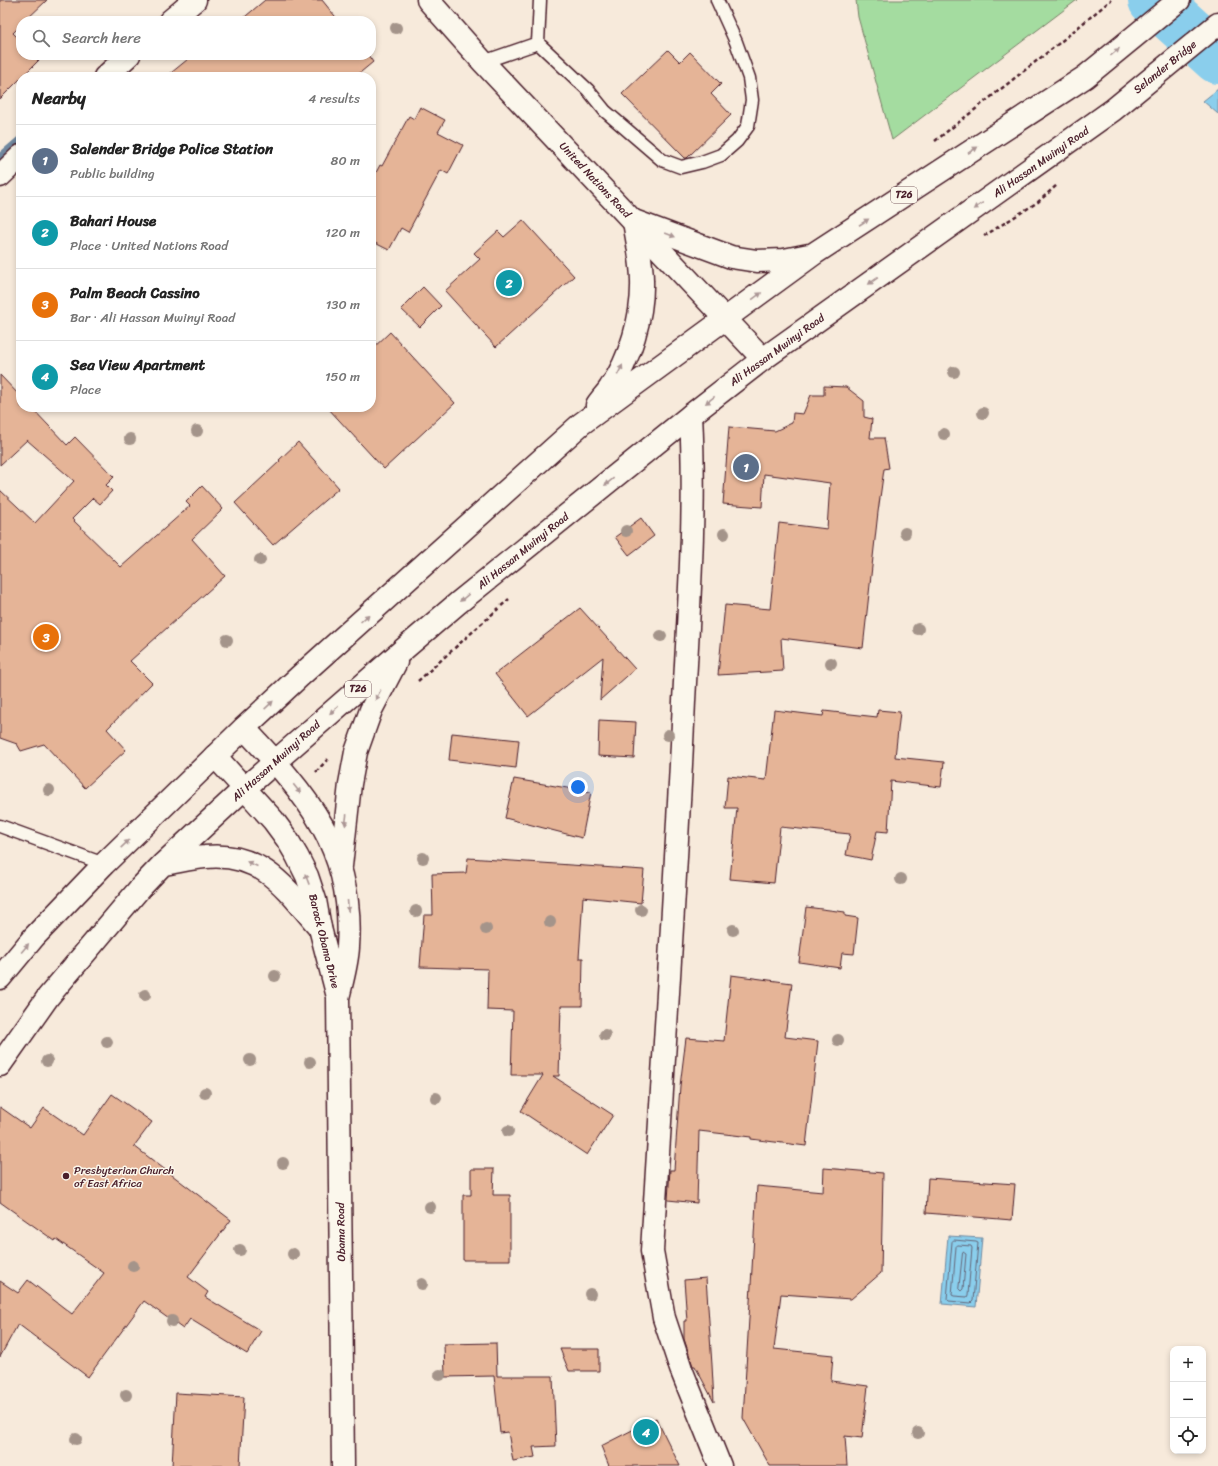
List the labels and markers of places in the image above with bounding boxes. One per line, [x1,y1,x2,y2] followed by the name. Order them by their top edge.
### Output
[496,268,522,298] pin: 2
[733,452,759,482] pin: 1
[33,622,59,652] pin: 3
[74,1161,174,1193] place label: Presbyterian Church of East Africa
[61,1171,71,1181] marker: Presbyterian Church of East Africa
[633,1417,659,1447] pin: 4

